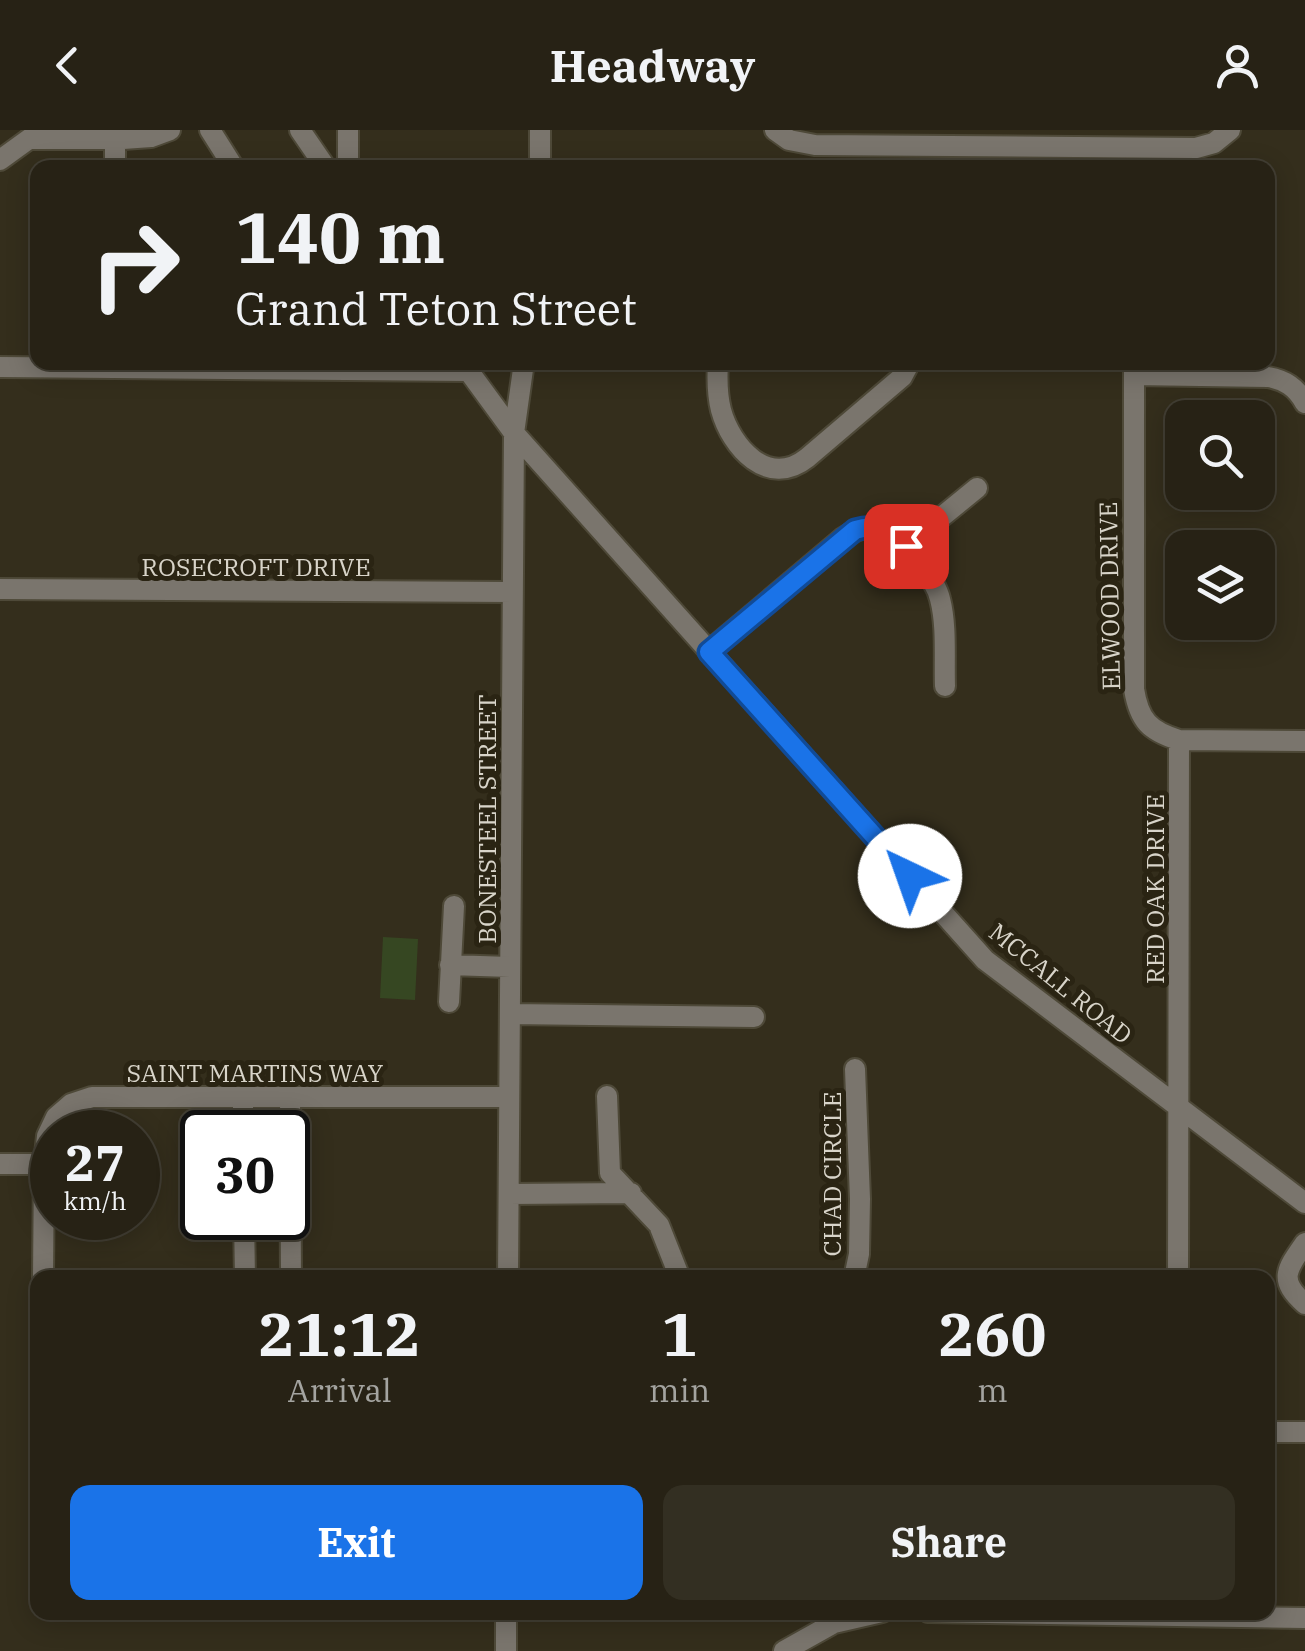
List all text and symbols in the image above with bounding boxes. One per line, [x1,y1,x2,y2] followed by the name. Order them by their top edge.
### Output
[550,36,755,94] text: Headway
[40,38,95,93] icon: back
[1210,38,1265,93] icon: person
[235,191,445,282] text: 140 m
[70,200,200,330] icon: right
[235,279,637,337] text: Grand Teton Street
[1165,400,1275,640] map controls
[1165,400,1275,510] button: search
[1091,501,1127,691] street label: ELWOOD DRIVE
[864,504,949,589] pin
[879,519,934,574] icon: arrive
[1165,530,1275,640] button: layers
[141,550,371,583] street label: ROSECROFT DRIVE
[470,694,503,944] street label: BONESTEEL STREET
[1138,794,1171,984] street label: RED OAK DRIVE
[858,824,962,928] position arrow
[983,915,1139,1051] street label: MCCALL ROAD
[127,1056,384,1089] street label: SAINT MARTINS WAY
[815,1091,848,1257] street label: CHAD CIRCLE
[180,1110,310,1240] speed limit sign: 30
[65,1130,125,1195] text: 27
[63,1184,127,1217] text: km/h
[258,1294,421,1373] text: 21:12
[662,1294,698,1373] text: 1
[939,1294,1047,1373] text: 260
[287,1369,392,1411] text: Arrival
[649,1369,710,1411] text: min
[977,1369,1008,1411] text: m
[70,1485,643,1600] button: Exit
[663,1485,1235,1600] button: Share

